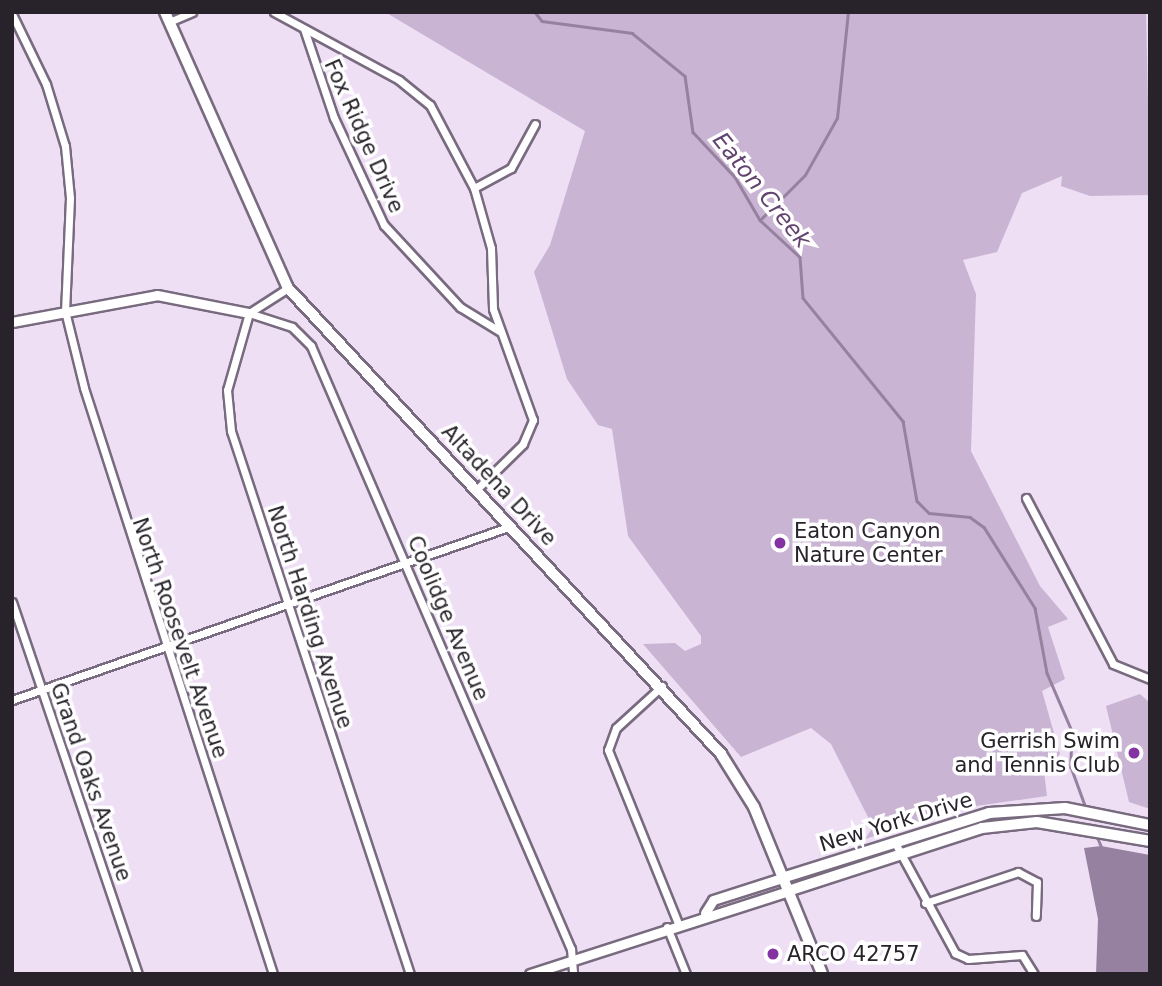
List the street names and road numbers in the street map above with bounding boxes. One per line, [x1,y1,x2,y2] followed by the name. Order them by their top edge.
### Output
[319,55,409,217] street label: Fox Ridge Drive
[436,419,562,551] street label: Altadena Drive
[262,502,358,732] street label: North Harding Avenue
[127,514,233,762] street label: North Roosevelt Avenue
[402,532,494,704] street label: Coolidge Avenue
[45,679,137,885] street label: Grand Oaks Avenue
[816,787,976,857] street label: New York Drive

